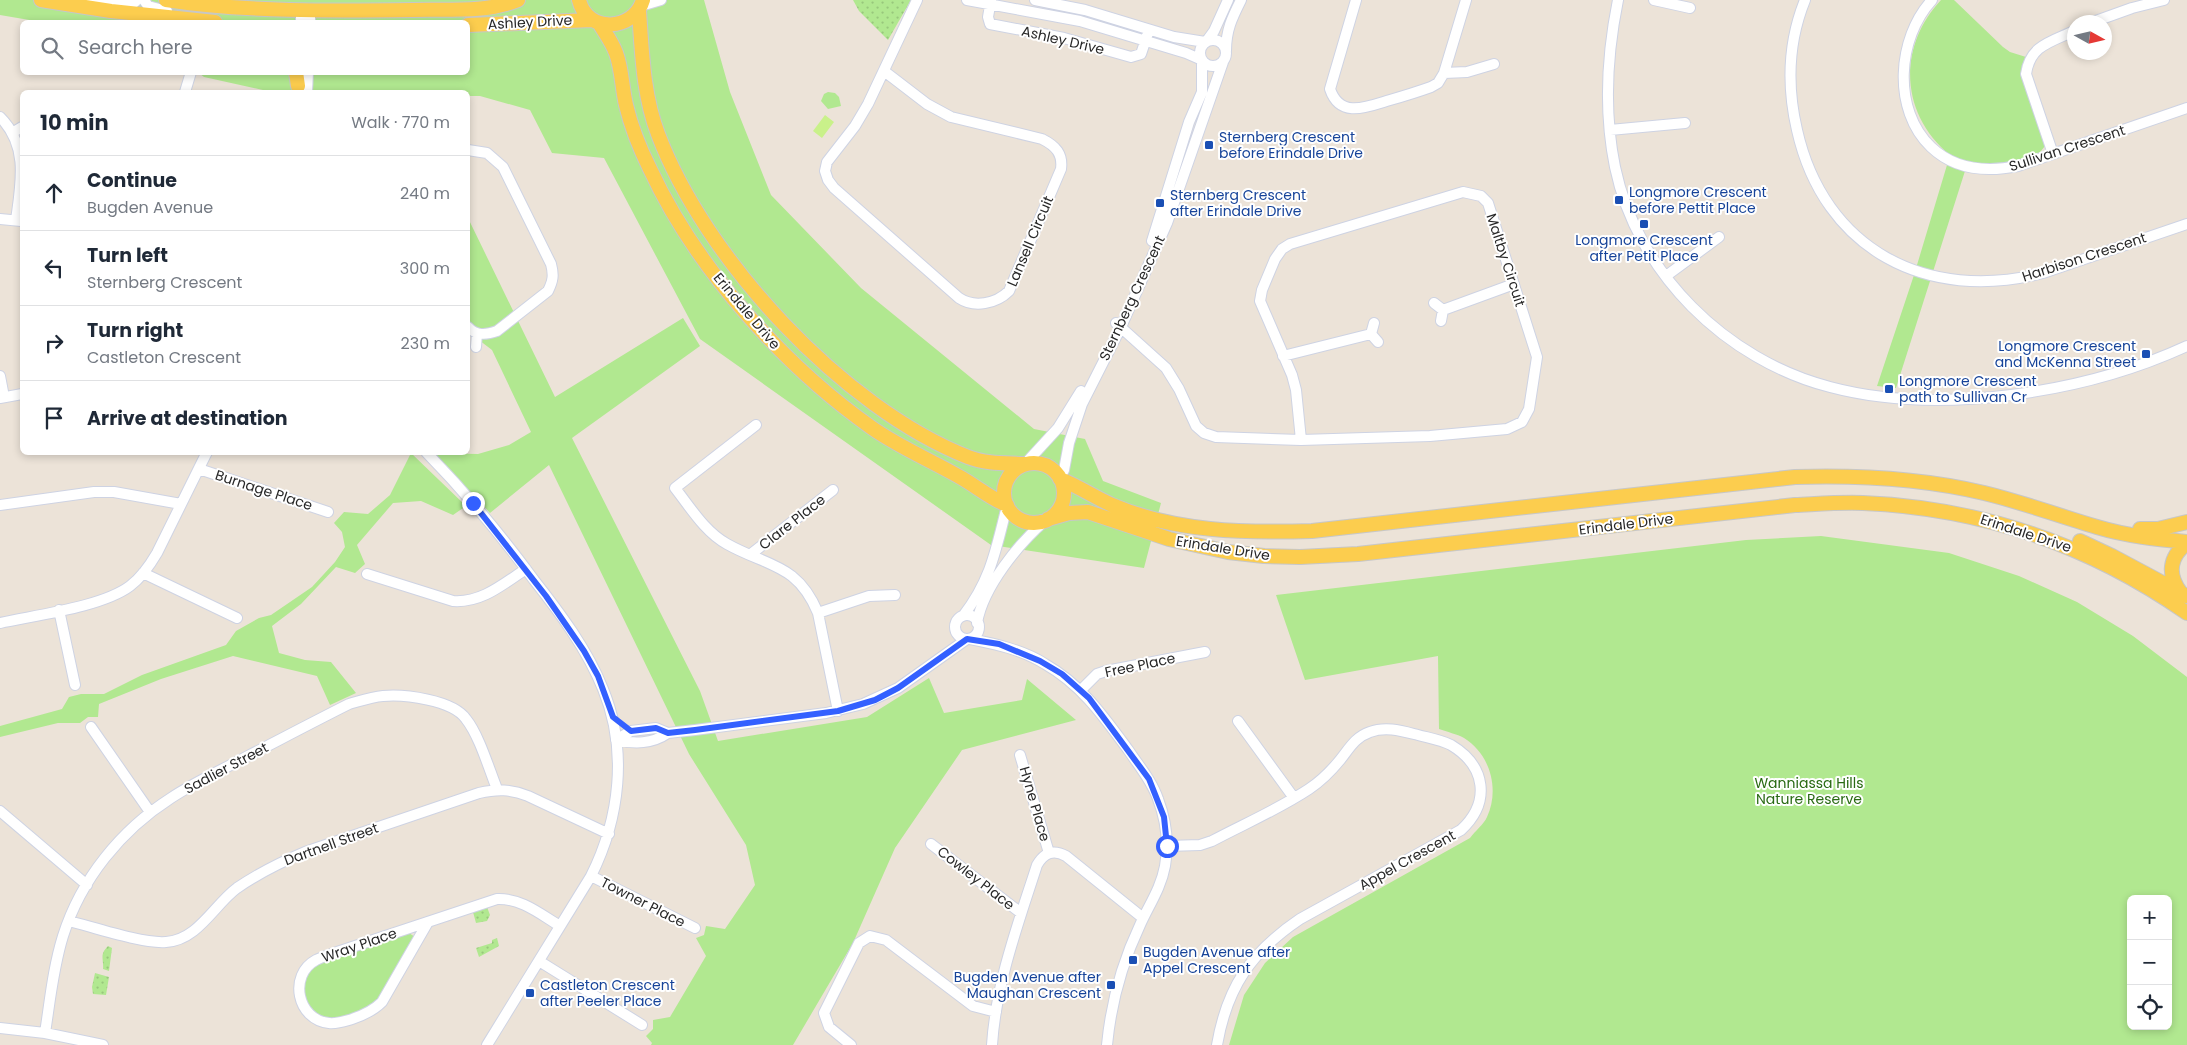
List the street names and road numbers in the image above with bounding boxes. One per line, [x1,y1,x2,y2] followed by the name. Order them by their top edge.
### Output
[487,10,573,34] street label: Ashley Drive
[1020,21,1107,59] street label: Ashley Drive
[2006,120,2128,176] street label: Sullivan Crescent
[1002,193,1058,289] street label: Lansell Circuit
[1482,211,1530,309] street label: Maltby Circuit
[2019,227,2149,287] street label: Harbison Crescent
[1094,232,1170,364] street label: Sternberg Crescent
[709,268,785,354] street label: Erindale Drive
[213,465,316,515] street label: Burnage Place
[754,489,830,554] street label: Clare Place
[1578,508,1675,540] street label: Erindale Drive
[1978,509,2074,557] street label: Erindale Drive
[1175,531,1272,565] street label: Erindale Drive
[1103,648,1177,682] street label: Free Place
[180,737,272,799] street label: Sadlier Street
[1015,764,1055,844] street label: Hyne Place
[281,818,381,870] street label: Dartnell Street
[1355,825,1459,895] street label: Appel Crescent
[933,841,1019,915] street label: Cowley Place
[597,872,689,932] street label: Towner Place
[319,923,400,967] street label: Wray Place

